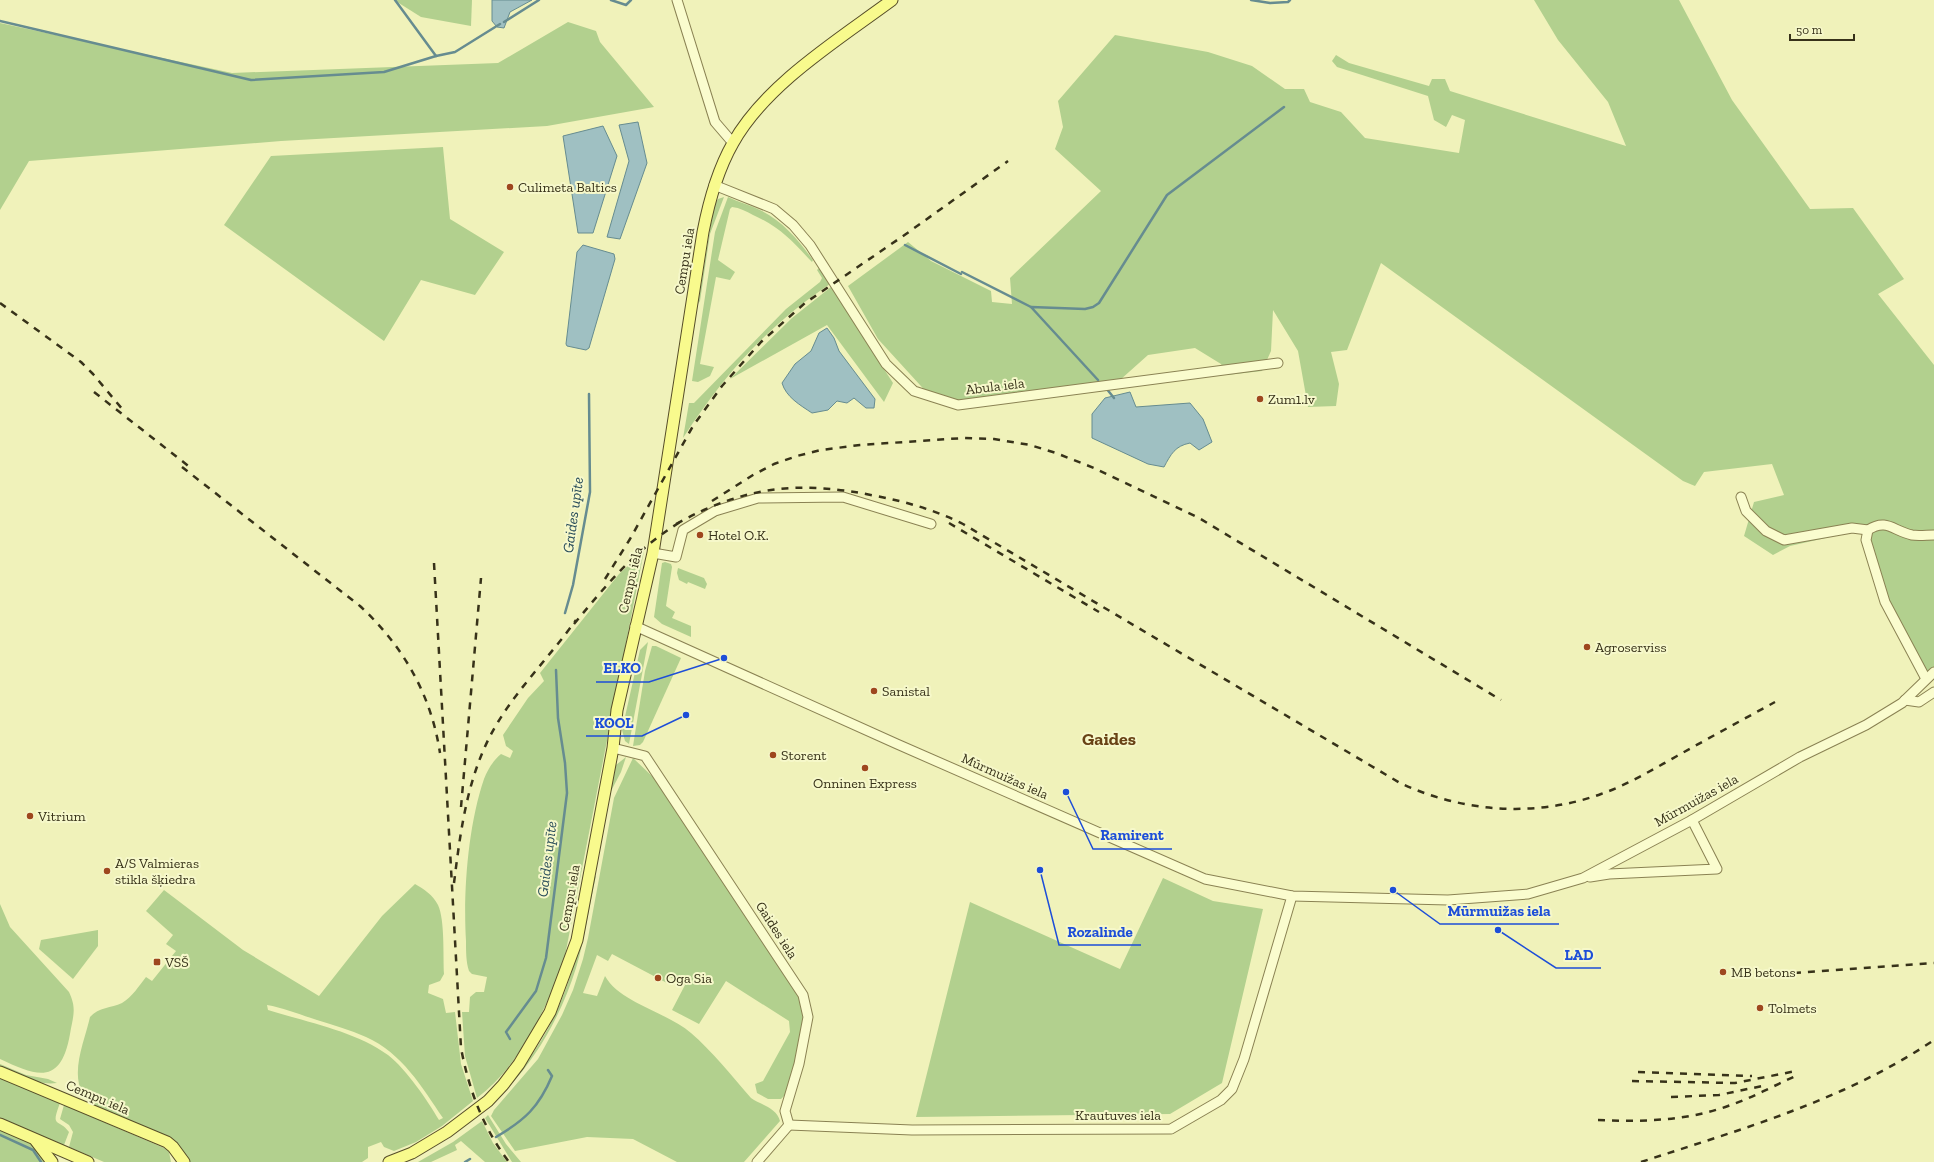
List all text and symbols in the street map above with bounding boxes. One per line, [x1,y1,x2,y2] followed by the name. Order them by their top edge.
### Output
[1790,16,1854,42] scale bar
[1796,23,1823,37] text: 50 m
[518,179,617,196] place label: Culimeta Baltics
[505,182,515,192] marker: Culimeta Baltics
[671,226,698,296] street label: Cempu iela
[965,374,1026,399] street label: Abula iela
[1268,391,1315,408] place label: Zum1.lv
[1255,394,1265,404] marker: Zum1.lv
[559,476,587,554] water label: Gaides upīte
[708,527,769,544] place label: Hotel O.K.
[695,530,705,540] marker: Hotel O.K.
[615,545,646,615] street label: Cempu iela
[1595,639,1667,656] place label: Agroserviss
[1582,642,1592,652] marker: Agroserviss
[596,655,649,682] callout: ELKO
[603,659,641,677] text: ELKO
[882,683,930,700] place label: Sanistal
[869,686,879,696] marker: Sanistal
[586,709,642,736] callout: KOOL
[594,714,634,732] text: KOOL
[1082,728,1136,750] district label: Gaides
[781,747,827,764] place label: Storent
[768,750,778,760] marker: Storent
[959,750,1051,803] street label: Mūrmuižas iela
[860,763,870,773] marker: Onninen Express
[1651,770,1741,830] street label: Mūrmuižas iela
[813,775,917,792] place label: Onninen Express
[37,808,86,825] place label: Vitrium
[25,811,35,821] marker: Vitrium
[533,820,561,898] water label: Gaides upīte
[1093,822,1172,849] callout: Ramirent
[1100,826,1165,844] text: Ramirent
[115,855,199,888] place label: A/S Valmieras stikla šķiedra
[555,863,584,933] street label: Cempu iela
[102,866,112,876] marker: A/S Valmieras stikla šķiedra
[1440,897,1559,924] callout: Mūrmuižas iela
[752,898,802,962] street label: Gaides iela
[1447,902,1551,920] text: Mūrmuižas iela
[1059,918,1141,945] callout: Rozalinde
[1067,923,1133,941] text: Rozalinde
[1556,941,1601,968] callout: LAD
[1564,946,1594,964] text: LAD
[164,954,189,971] place label: VSŠ
[152,957,162,967] marker: VSŠ
[1731,964,1796,981] place label: MB betons
[1718,967,1728,977] marker: MB betons
[666,970,712,987] place label: Oga Sia
[653,973,663,983] marker: Oga Sia
[1768,1000,1817,1017] place label: Tolmets
[1755,1003,1765,1013] marker: Tolmets
[63,1076,132,1119] street label: Cempu iela
[1075,1107,1161,1124] street label: Krautuves iela

